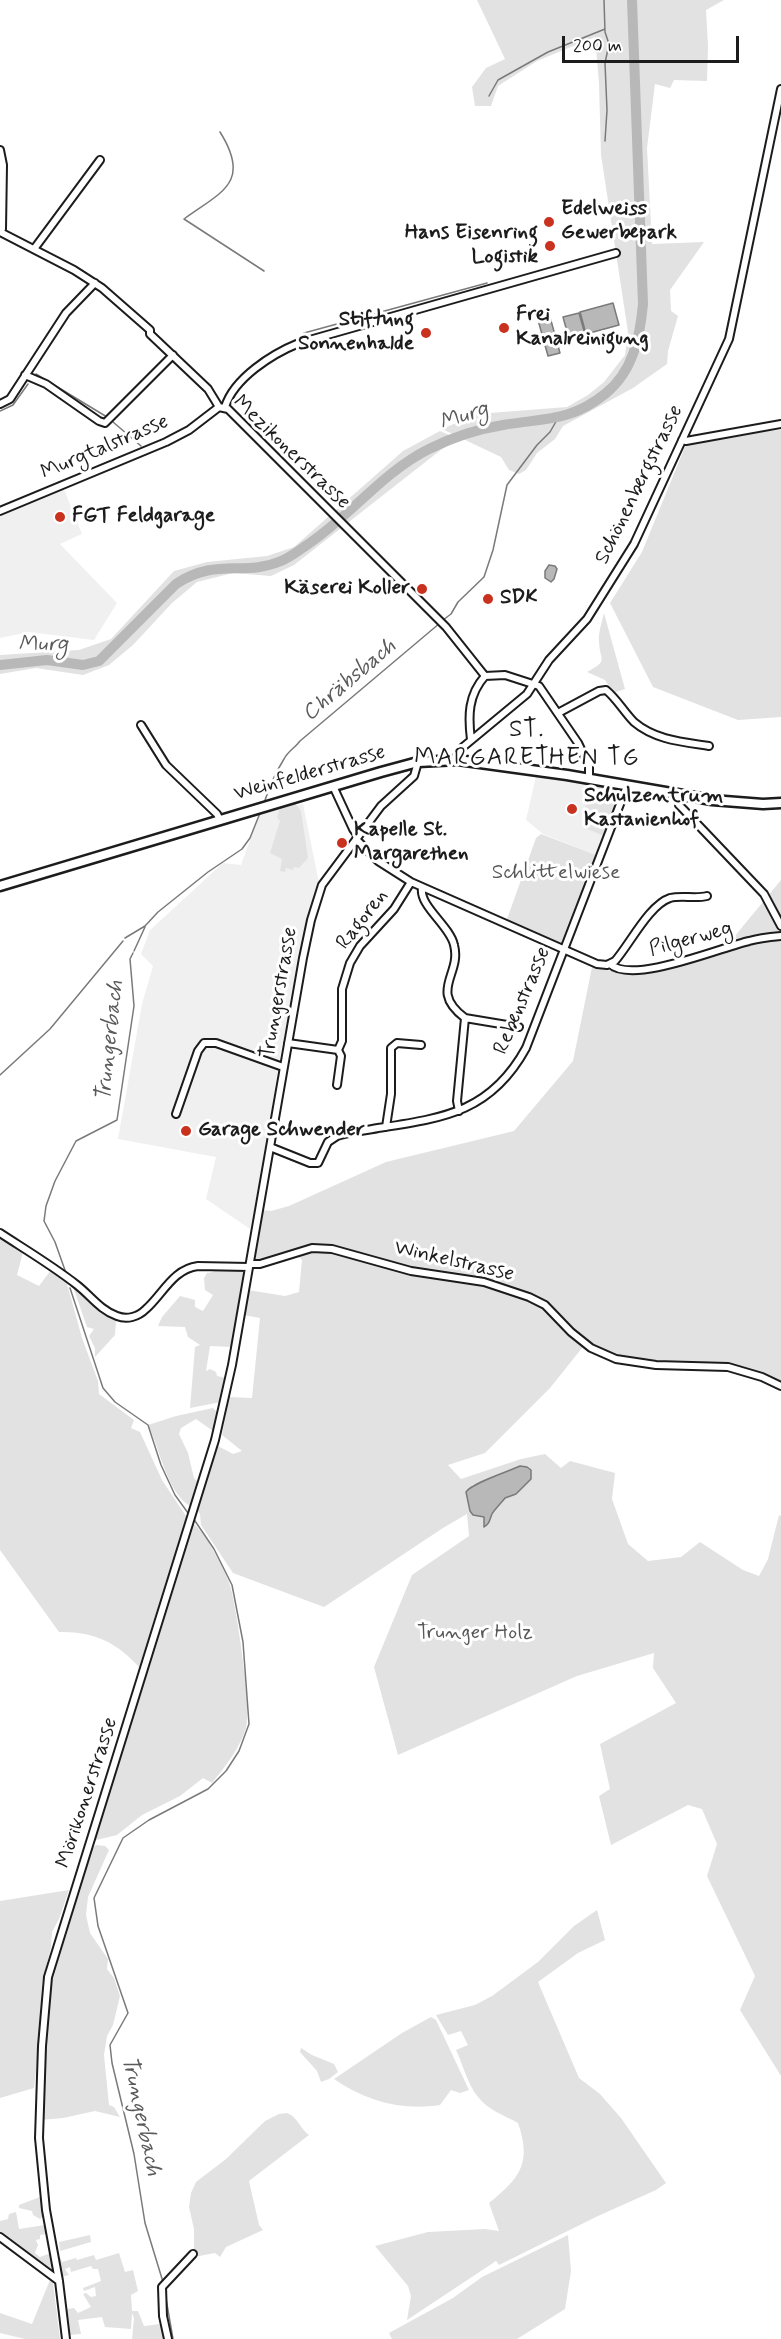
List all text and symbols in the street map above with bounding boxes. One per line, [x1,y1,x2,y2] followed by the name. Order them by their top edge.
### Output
[565,24,742,62] scale bar
[573,34,622,58] text: 200 m
[561,197,677,247] place label: Edelweiss Gewerbepark
[542,215,556,229] marker: Edelweiss Gewerbepark
[405,221,538,271] place label: Hans Eisenring Logistik
[543,239,557,253] marker: Hans Eisenring Logistik
[516,303,649,353] place label: Frei Kanalreinigung
[298,308,414,358] place label: Stiftung Sonnenhalde
[497,321,511,335] marker: Frei Kanalreinigung
[419,326,433,340] marker: Stiftung Sonnenhalde
[227,390,355,516] street label: Mezikonerstrasse
[436,397,492,437] water label: Murg
[590,401,690,569] street label: Schönenbergstrasse
[37,410,173,486] street label: Murgtalstrasse
[72,504,215,530] place label: FGT Feldgarage
[53,510,67,524] marker: FGT Feldgarage
[284,576,410,602] place label: Käserei Koller
[415,582,429,596] marker: Käserei Koller
[500,586,538,612] place label: SDK
[481,592,495,606] marker: SDK
[18,632,68,658] water label: Murg
[298,634,402,728] water label: Chräbsbach
[413,717,641,773] district label: ST. MARGARETHEN TG
[231,740,389,808] street label: Weinfelderstrasse
[584,784,723,834] place label: Schulzentrum Kastanienhof
[565,802,579,816] marker: Schulzentrum Kastanienhof
[354,818,469,868] place label: Kapelle St. Margarethen
[335,836,349,850] marker: Kapelle St. Margarethen
[492,861,620,887] park label: Schlittelwiese
[331,885,395,955] street label: Ragoren
[647,917,735,963] street label: Pilgerweg
[256,925,304,1061] street label: Trungerstrasse
[489,943,557,1059] street label: Rebenstrasse
[92,979,130,1103] water label: Trungerbach
[198,1118,365,1144] place label: Garage Schwender
[179,1124,193,1138] marker: Garage Schwender
[392,1236,516,1288] street label: Winkelstrasse
[417,1621,533,1647] park label: Trunger Holz
[52,1715,124,1871] street label: Mörikonerstrasse
[114,2054,166,2178] water label: Trungerbach

